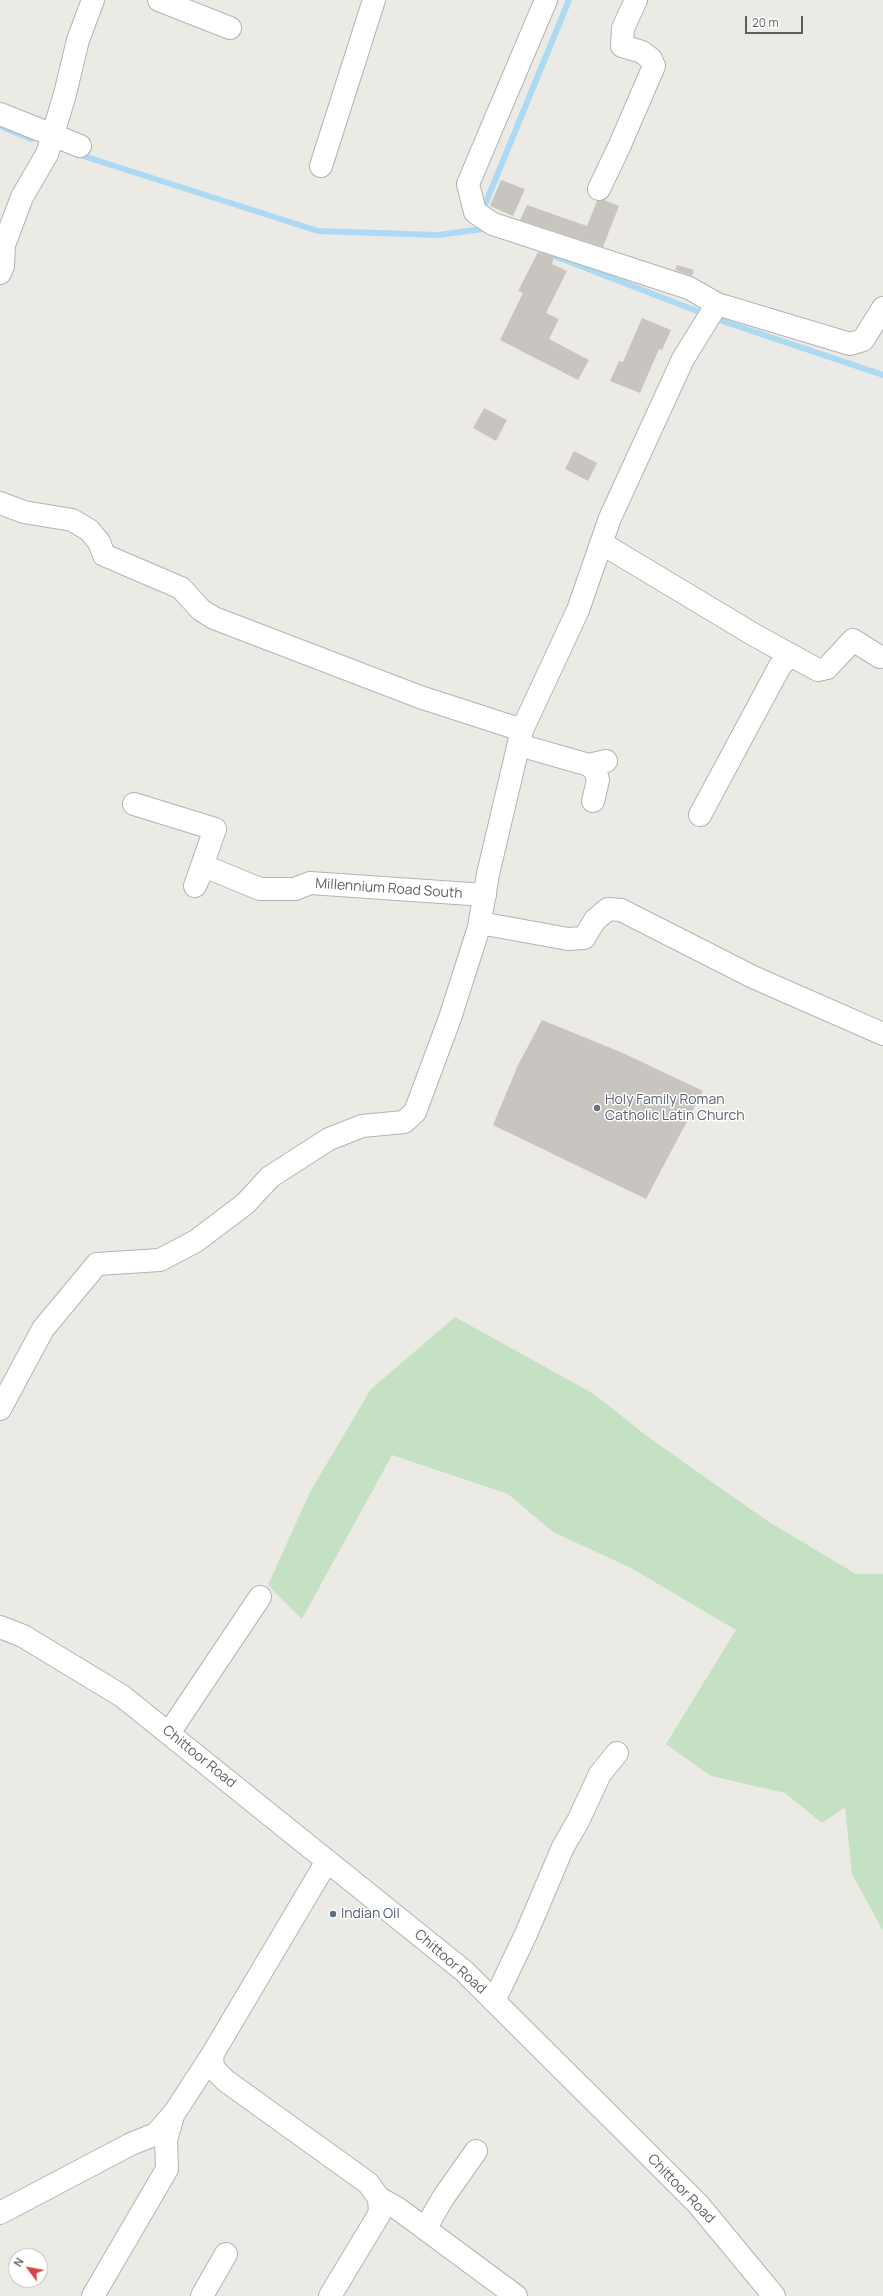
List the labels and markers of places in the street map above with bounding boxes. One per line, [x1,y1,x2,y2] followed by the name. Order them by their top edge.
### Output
[605,1092,745,1124] place label: Holy Family Roman Catholic Latin Church
[592,1103,602,1113] marker: Holy Family Roman Catholic Latin Church
[341,1906,400,1922] place label: Indian Oil
[328,1909,338,1919] marker: Indian Oil

